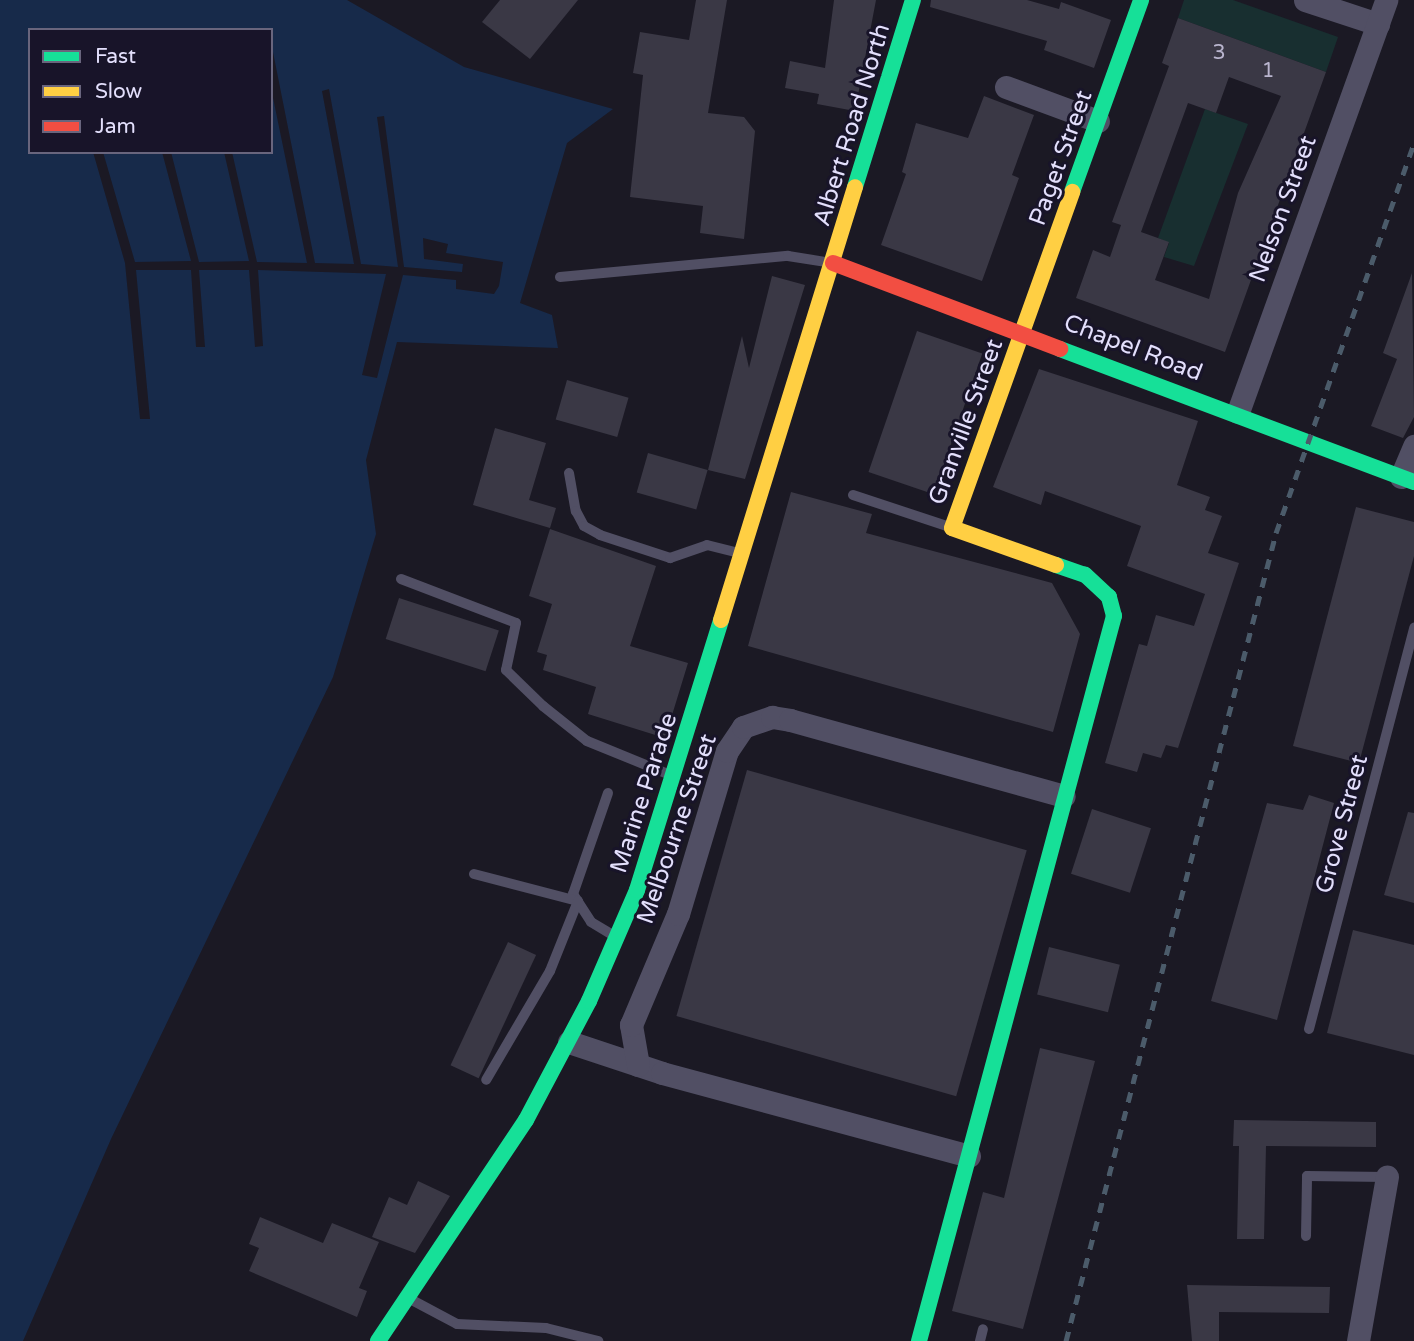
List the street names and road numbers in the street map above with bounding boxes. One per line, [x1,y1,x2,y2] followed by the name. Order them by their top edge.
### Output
[808,20,896,230] street label: Albert Road North
[1023,86,1099,230] street label: Paget Street
[1243,132,1323,286] street label: Nelson Street
[1060,308,1206,388] street label: Chapel Road
[923,335,1009,509] street label: Granville Street
[605,709,683,877] street label: Marine Parade
[631,730,723,928] street label: Melbourne Street
[1310,752,1374,896] street label: Grove Street

